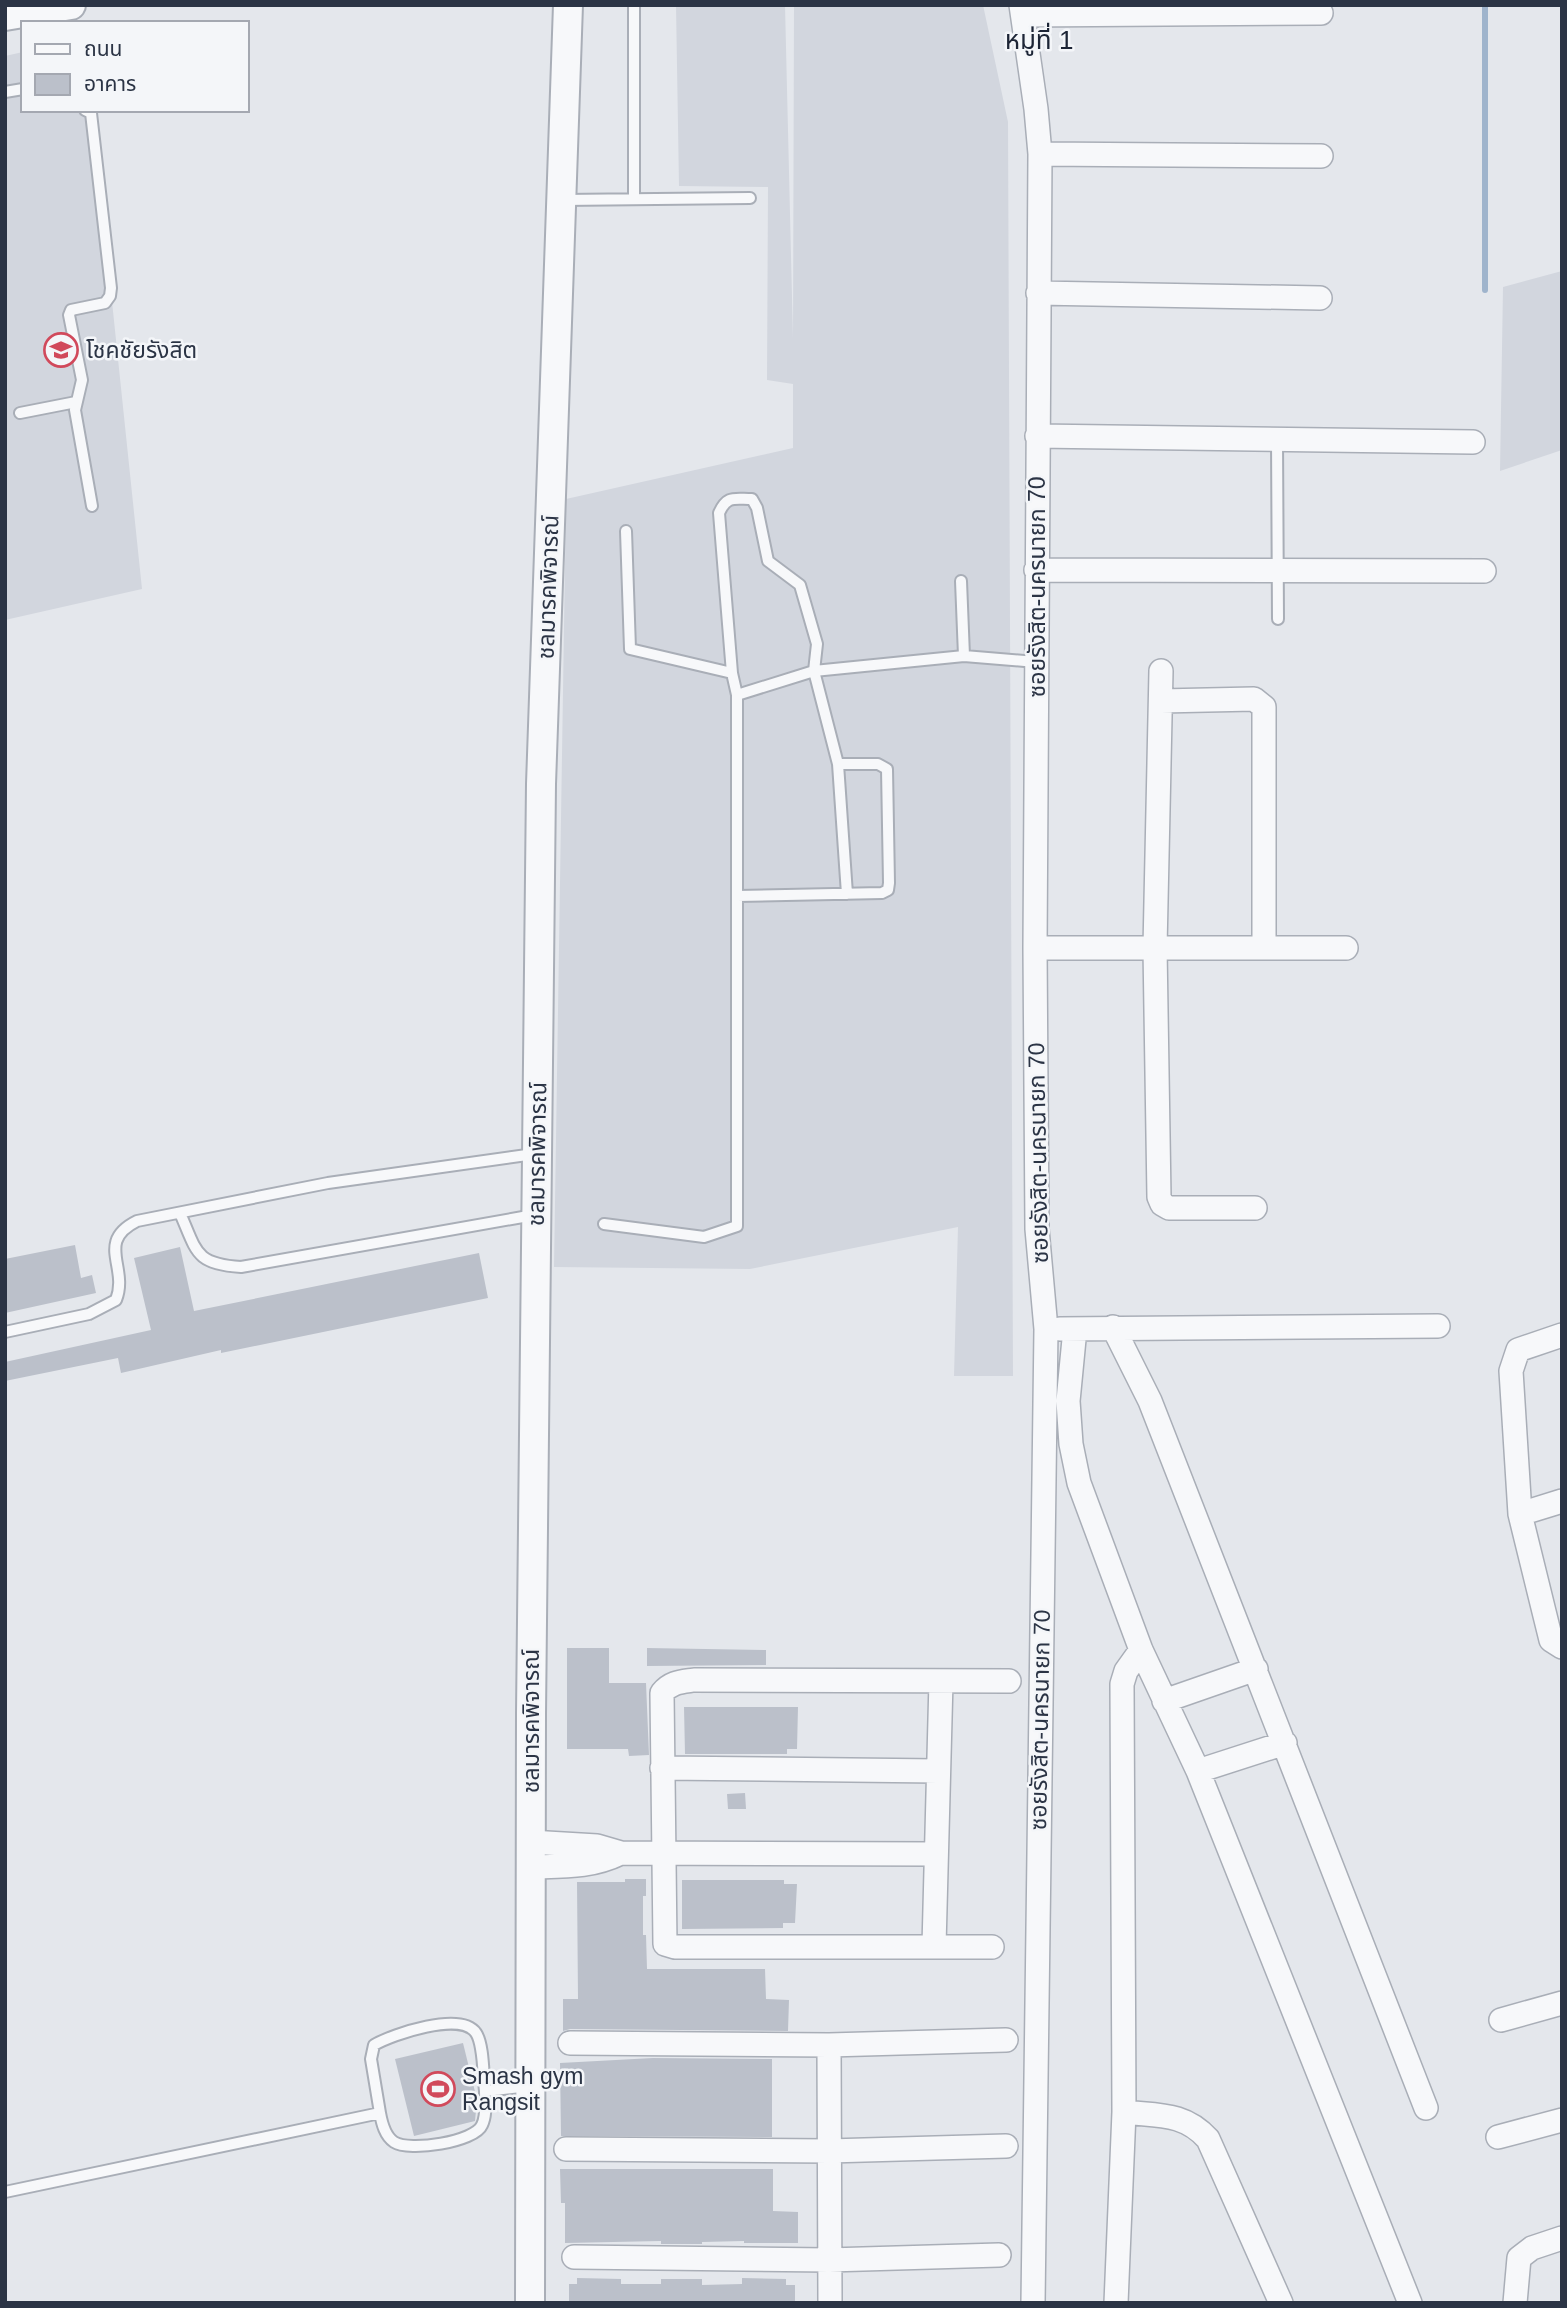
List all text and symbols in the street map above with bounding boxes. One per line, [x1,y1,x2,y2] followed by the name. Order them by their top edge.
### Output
[21,21,248,112] legend
[1005,22,1073,56] district label: หมู่ที่ 1
[84,37,122,60] text: ถนน
[84,72,136,95] text: อาคาร
[42,331,80,369] school or university icon: โชคชัยรังสิต
[86,337,197,363] place label: โชคชัยรังสิต
[1024,477,1050,698] street label: ซอยรังสิต-นครนายก 70
[532,514,564,660] street label: ชลมารคพิจารณ์
[1023,1042,1053,1264] street label: ซอยรังสิต-นครนายก 70
[523,1082,551,1226] street label: ชลมารคพิจารณ์
[1025,1609,1055,1831] street label: ซอยรังสิต-นครนายก 70
[518,1649,544,1793] street label: ชลมารคพิจารณ์
[462,2063,583,2115] place label: Smash gym Rangsit
[419,2070,457,2108] sports icon: Smash gym Rangsit

